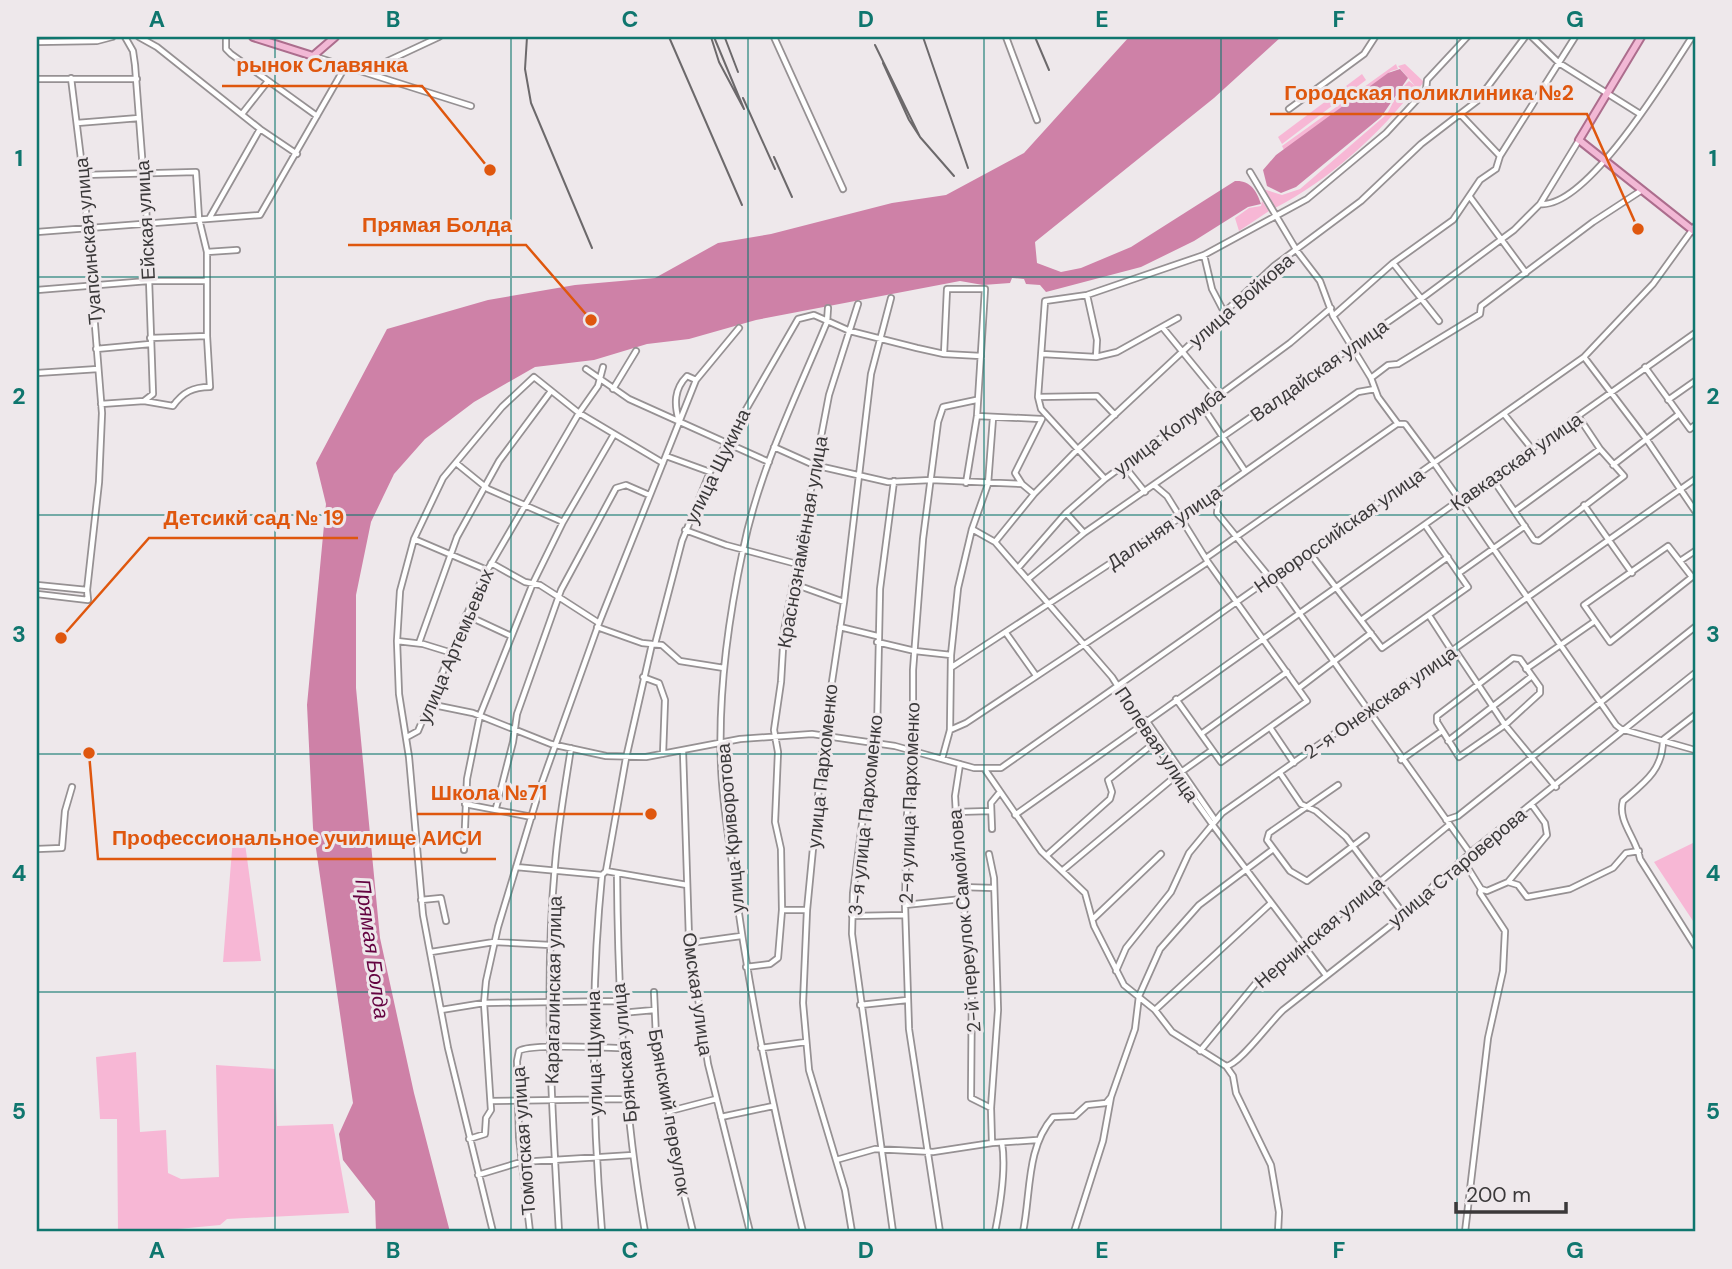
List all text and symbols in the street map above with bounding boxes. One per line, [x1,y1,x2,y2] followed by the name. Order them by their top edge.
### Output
[149,4,165,34] text: A
[386,4,400,34] text: B
[622,4,638,34] text: C
[858,4,874,34] text: D
[1095,4,1109,34] text: E
[1333,4,1346,34] text: F
[1566,4,1584,34] text: G
[222,44,422,86] callout: рынок Славянка
[236,51,408,79] text: рынок Славянка
[1270,72,1587,114] callout: Городская поликлиника №2
[1284,79,1574,107] text: Городская поликлиника №2
[15,143,23,173] text: 1
[1709,143,1717,173] text: 1
[69,156,108,326] street label: Туапсинская улица
[130,159,161,280] street label: Ейская улица
[348,203,526,245] callout: Прямая Болда
[362,211,512,239] text: Прямая Болда
[1184,248,1299,353] street label: улица Войкова
[1245,313,1394,427] street label: Валдайская улица
[12,381,26,411] text: 2
[1109,381,1230,481] street label: улица Колумба
[1706,381,1720,411] text: 2
[679,404,756,528] street label: улица Щукина
[1445,406,1588,516] street label: Кавказская улица
[772,434,834,650] street label: Краснознамённая улица
[1249,462,1430,599] street label: Новороссийская улица
[1102,480,1227,575] street label: Дальняя улица
[149,496,358,538] callout: Детсикй сад № 19
[164,504,344,532] text: Детсикй сад № 19
[412,564,500,727] street label: улица Артемьевых
[12,619,26,649] text: 3
[1706,619,1720,649] text: 3
[1299,640,1462,765] street label: 2-я Онежская улица
[1109,682,1205,807] street label: Полевая улица
[801,683,844,849] street label: улица Пархоменко
[893,702,926,904] street label: 2-я улица Пархоменко
[843,713,888,917] street label: 3-я улица Пархоменко
[711,742,750,914] street label: улица Криворотова
[417,772,561,814] callout: Школа №71
[431,779,547,807] text: Школа №71
[1383,802,1532,933] street label: улица Староверова
[942,808,987,1034] street label: 2-й переулок Самойлова
[98,817,496,859] callout: Профессиональное училище АИСИ
[112,824,482,852] text: Профессиональное училище АИСИ
[12,858,27,888] text: 4
[1706,858,1721,888] text: 4
[1249,871,1390,994] street label: Нерчинская улица
[348,877,396,1021] water label: Прямая Болда
[539,895,568,1084] street label: Карагалинская улица
[676,931,719,1058] street label: Омская улица
[606,982,643,1124] street label: Брянская улица
[581,990,608,1116] street label: улица Щукина
[643,1027,697,1198] street label: Брянский переулок
[506,1065,541,1216] street label: Томотская улица
[12,1096,26,1126] text: 5
[1706,1096,1720,1126] text: 5
[1456,1171,1566,1215] scale bar
[1466,1181,1531,1209] text: 200 m
[149,1235,165,1265] text: A
[386,1235,400,1265] text: B
[622,1235,638,1265] text: C
[858,1235,874,1265] text: D
[1095,1235,1109,1265] text: E
[1333,1235,1346,1265] text: F
[1566,1235,1584,1265] text: G

